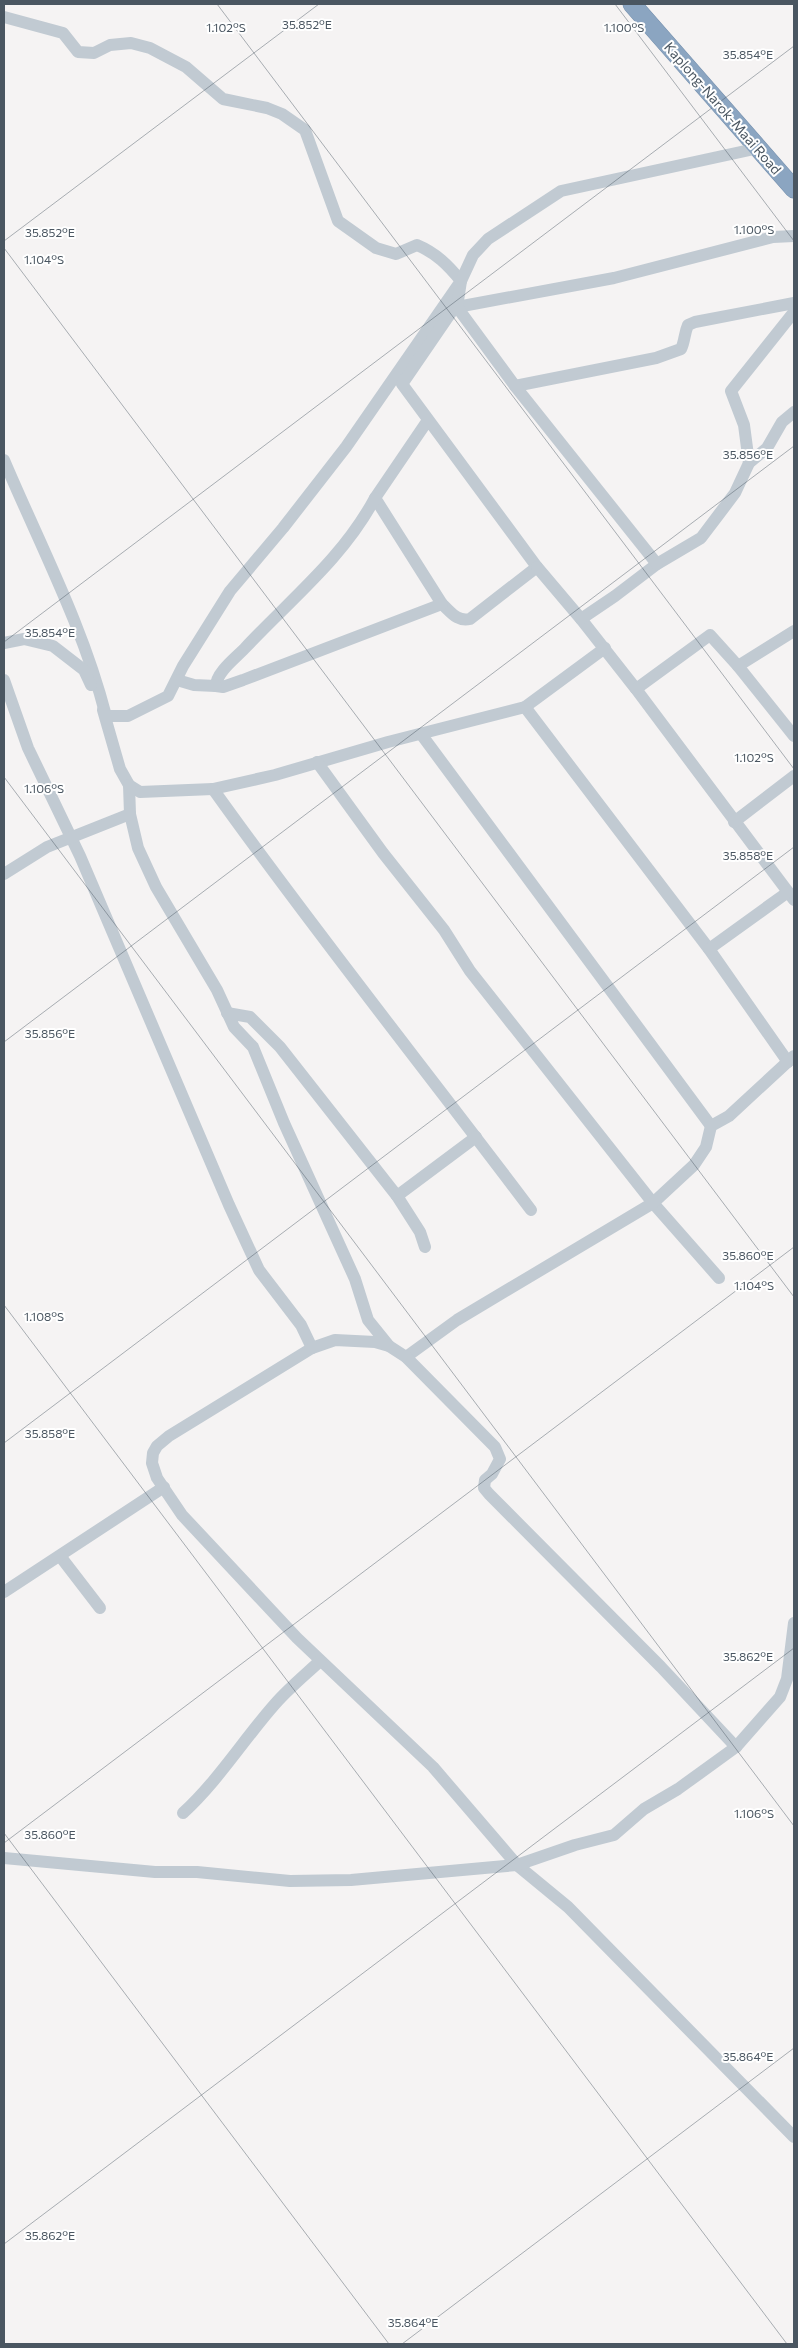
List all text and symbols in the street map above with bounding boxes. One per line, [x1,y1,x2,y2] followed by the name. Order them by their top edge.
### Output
[282,17,332,31] text: 35.852°E
[206,20,246,34] text: 1.102°S
[604,20,644,34] text: 1.100°S
[661,38,785,178] street label: Kaplong-Narok-Maai Road
[723,47,773,61] text: 35.854°E
[734,222,774,236] text: 1.100°S
[25,225,75,239] text: 35.852°E
[24,252,64,266] text: 1.104°S
[723,447,773,461] text: 35.856°E
[25,625,75,639] text: 35.854°E
[734,750,774,764] text: 1.102°S
[24,781,64,795] text: 1.106°S
[723,848,773,862] text: 35.858°E
[25,1026,75,1040] text: 35.856°E
[722,1248,774,1262] text: 35.860°E
[734,1278,774,1292] text: 1.104°S
[24,1309,64,1323] text: 1.108°S
[25,1426,75,1440] text: 35.858°E
[723,1649,773,1663] text: 35.862°E
[734,1806,774,1820] text: 1.106°S
[24,1827,76,1841] text: 35.860°E
[723,2049,773,2063] text: 35.864°E
[25,2228,75,2242] text: 35.862°E
[388,2315,438,2329] text: 35.864°E

